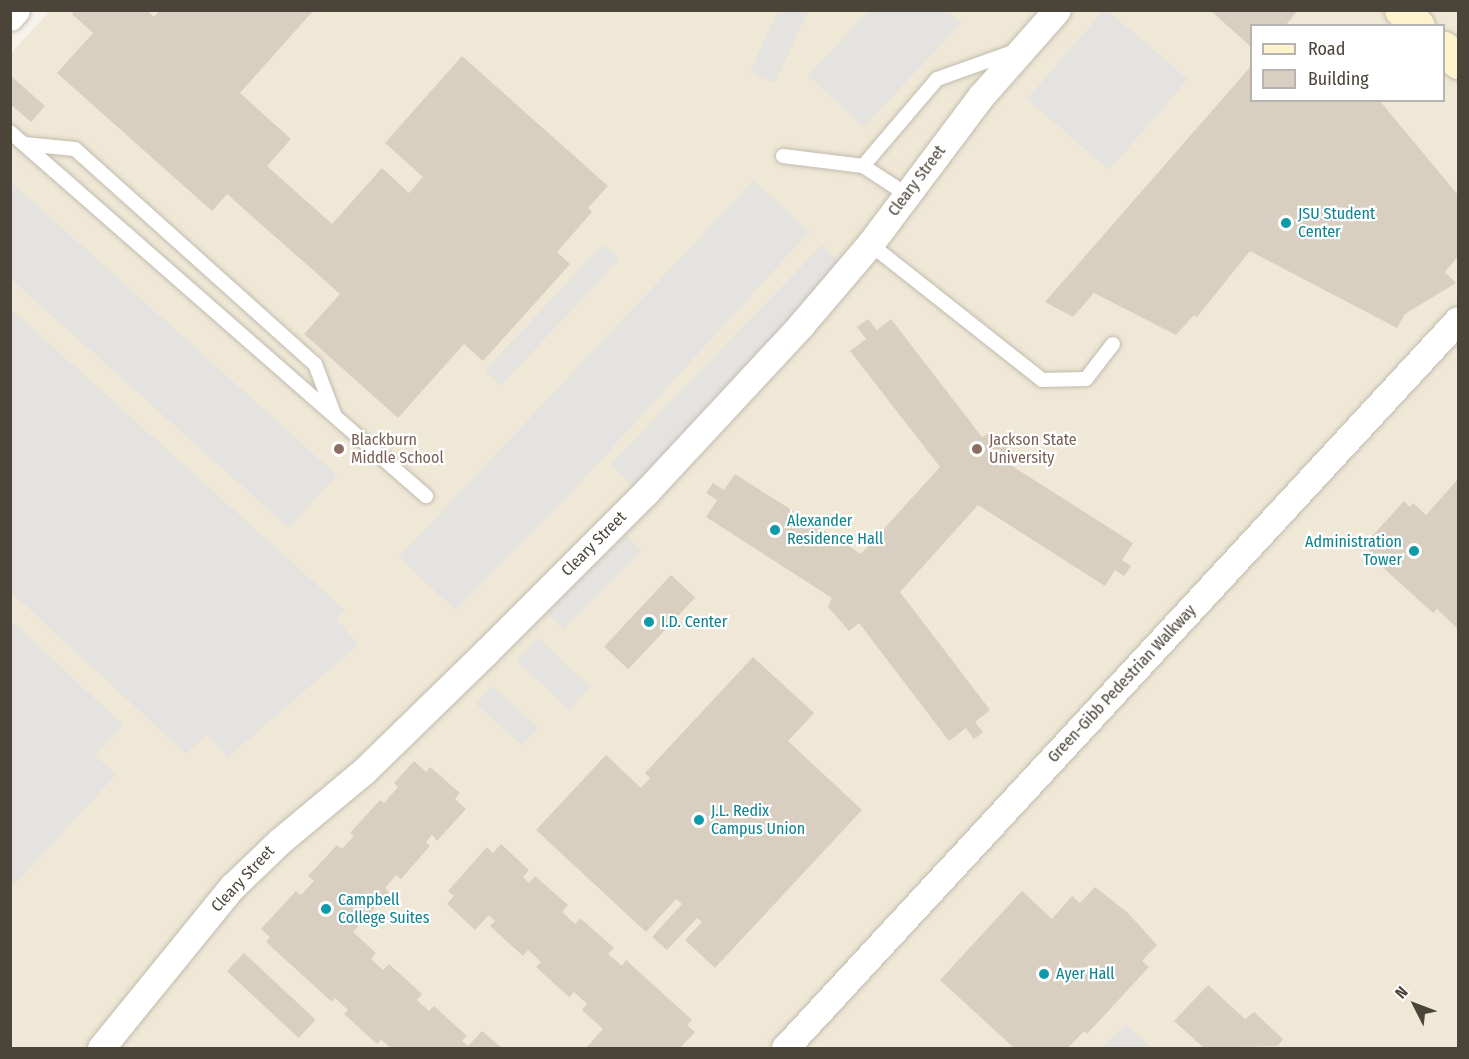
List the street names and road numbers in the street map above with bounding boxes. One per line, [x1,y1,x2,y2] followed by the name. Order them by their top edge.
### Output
[884,142,950,220] street label: Cleary Street
[558,508,630,580] street label: Cleary Street
[1044,601,1200,767] street label: Green-Gibb Pedestrian Walkway
[207,842,279,916] street label: Cleary Street

